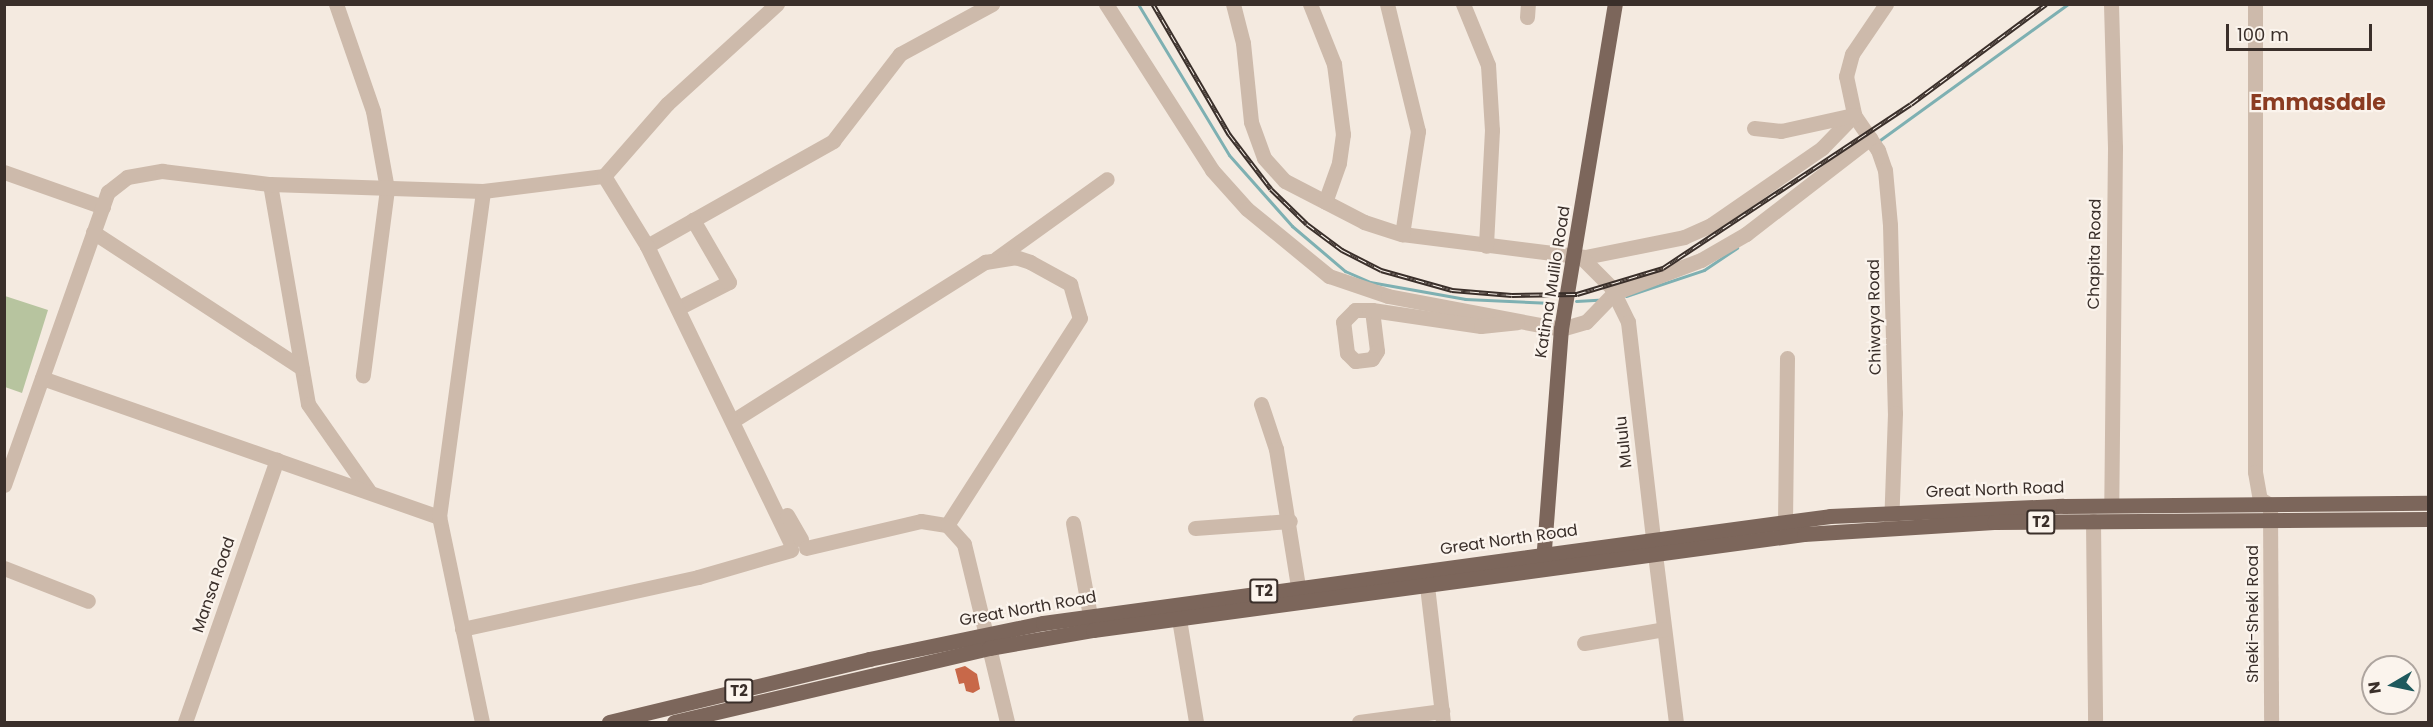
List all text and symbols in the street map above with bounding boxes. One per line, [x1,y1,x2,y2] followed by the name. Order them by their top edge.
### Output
[2229,12,2374,50] scale bar
[2237,22,2289,47] text: 100 m
[2250,90,2386,116] district label: Emmasdale
[2084,199,2106,309] street label: Chapita Road
[1531,205,1575,359] street label: Katima Mulilo Road
[1864,259,1886,375] street label: Chiwaya Road
[1612,415,1636,469] street label: Mululu
[1925,478,2065,502] street label: Great North Road
[2026,510,2056,534] road number: T2
[1439,521,1579,559] street label: Great North Road
[189,535,239,635] street label: Mansa Road
[2243,545,2263,683] street label: Sheki-Sheki Road
[1249,579,1279,603] road number: T2
[958,588,1098,630] street label: Great North Road
[2361,655,2421,715] north arrow
[724,679,754,703] road number: T2
[2362,680,2387,695] text: N

